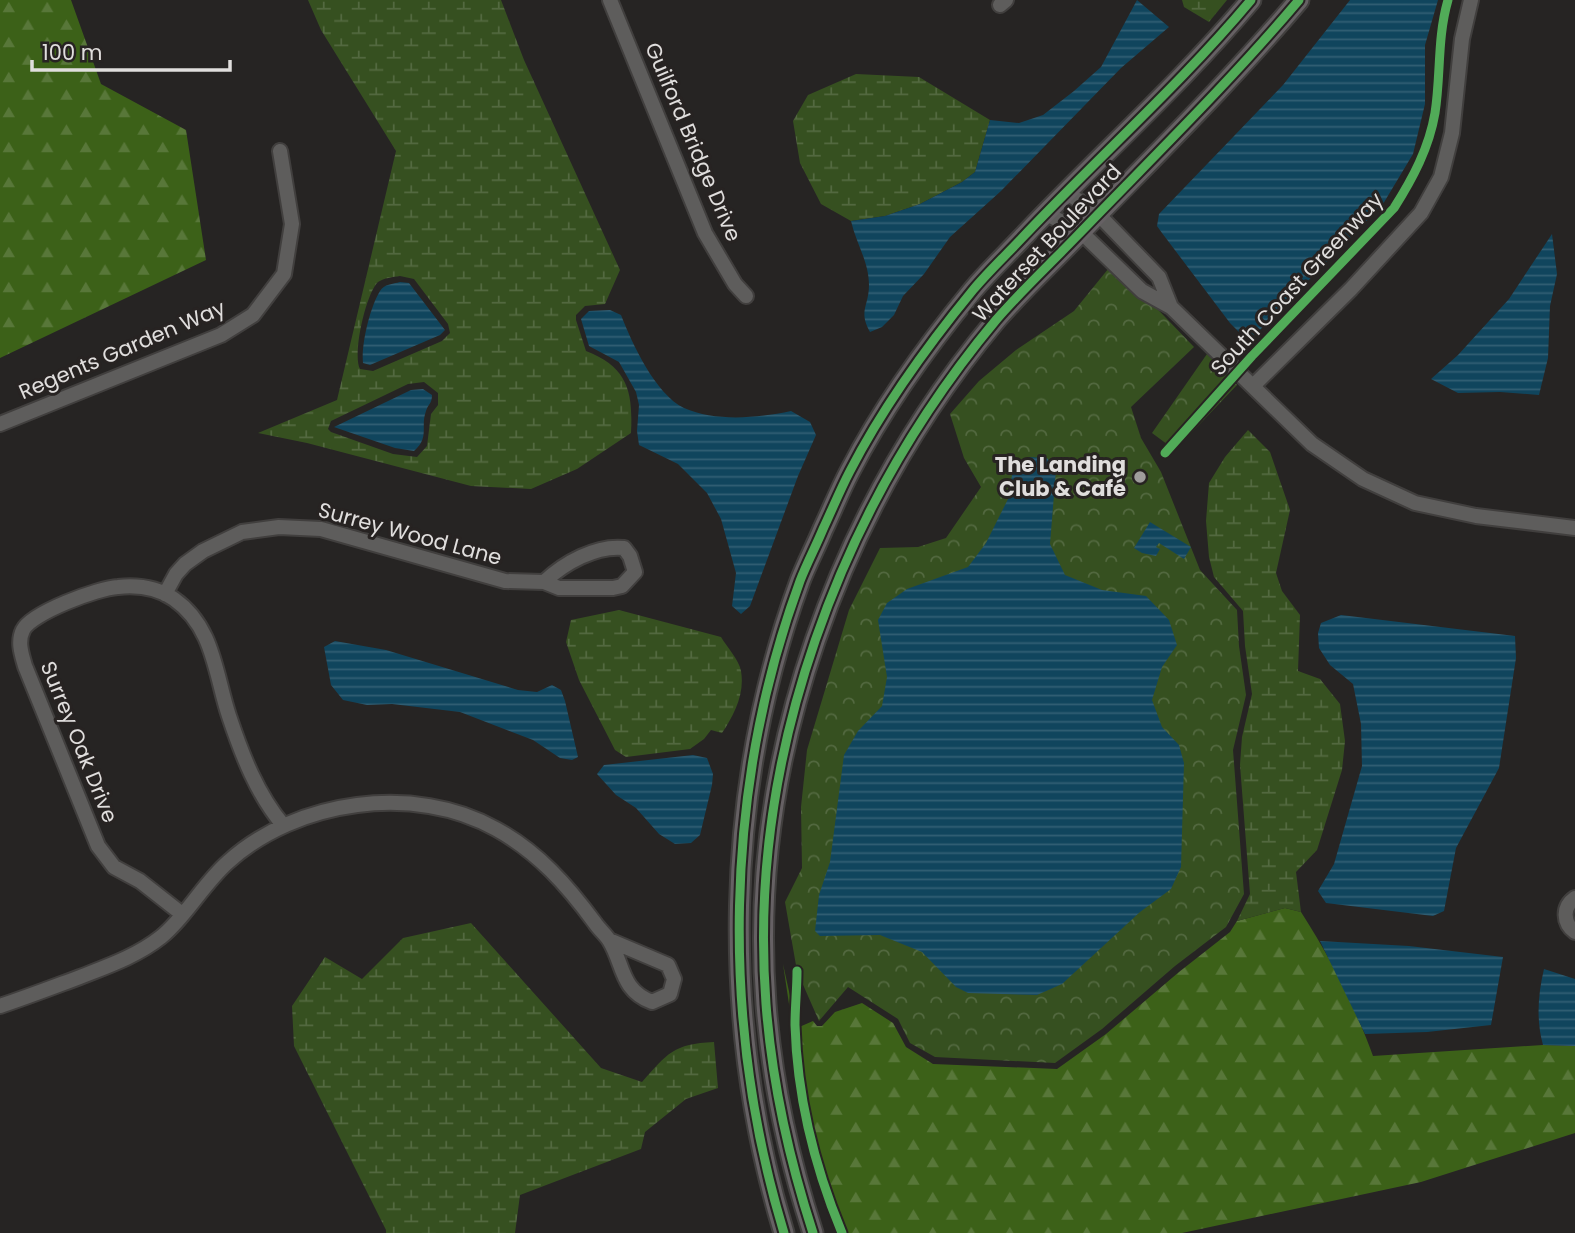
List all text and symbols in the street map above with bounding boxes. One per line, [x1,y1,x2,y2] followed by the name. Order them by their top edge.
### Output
[32,28,229,72] scale bar
[42,38,102,67] text: 100 m
[638,38,749,246] street label: Guilford Bridge Drive
[966,157,1128,328] street label: Waterset Boulevard
[1204,186,1389,382] street label: South Coast Greenway
[14,293,230,406] street label: Regents Garden Way
[995,450,1126,503] place label: The Landing Club & Café
[1132,469,1148,485] marker: The Landing Club & Café
[315,495,505,572] street label: Surrey Wood Lane
[34,657,125,827] street label: Surrey Oak Drive

